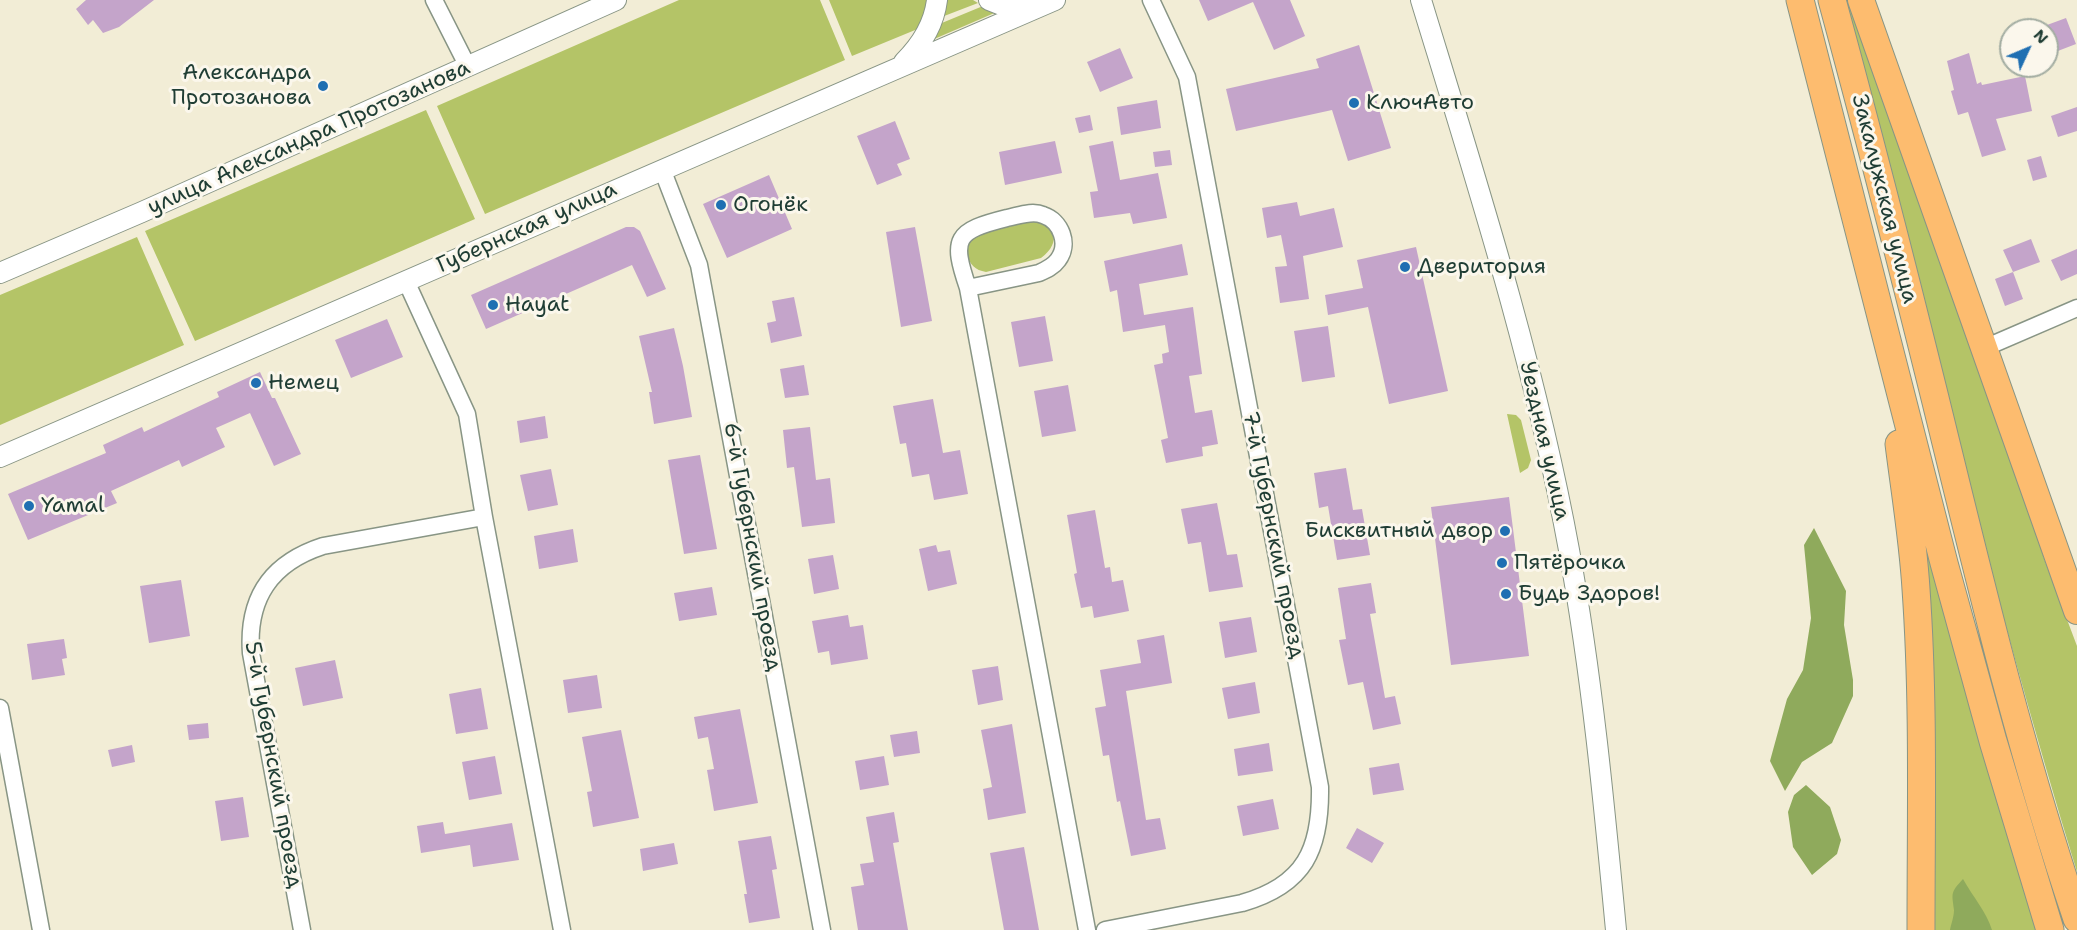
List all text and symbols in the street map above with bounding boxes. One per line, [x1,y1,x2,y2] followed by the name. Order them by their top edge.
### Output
[1999,18,2059,78] north arrow
[2029,25,2053,48] text: N
[144,55,474,221] street label: улица Александра Протозанова
[171,60,311,112] place label: Александра Протозанова
[316,79,330,93] marker: Александра Протозанова
[1366,90,1474,116] place label: КлючАвто
[1845,92,1923,306] street label: Закалужская улица
[1347,96,1361,110] marker: КлючАвто
[433,176,621,280] street label: Губернская улица
[733,192,808,218] place label: Огонёк
[714,198,728,212] marker: Огонёк
[1417,254,1546,280] place label: Дверитория
[1398,260,1412,274] marker: Дверитория
[505,292,570,318] place label: Hayat
[486,298,500,312] marker: Hayat
[1513,359,1575,523] street label: Уездная улица
[268,370,339,396] place label: Немец
[249,376,263,390] marker: Немец
[1236,409,1310,661] street label: 7-й Губернский проезд
[717,421,787,673] street label: 6-й Губернский проезд
[41,493,105,519] place label: Yamal
[22,499,36,513] marker: Yamal
[1304,518,1493,544] place label: Бисквитный двор
[1498,524,1512,538] marker: Бисквитный двор
[1514,550,1625,576] place label: Пятёрочка
[1495,556,1509,570] marker: Пятёрочка
[1518,581,1660,607] place label: Будь Здоров!
[1499,587,1513,601] marker: Будь Здоров!
[238,639,308,891] street label: 5-й Губернский проезд

